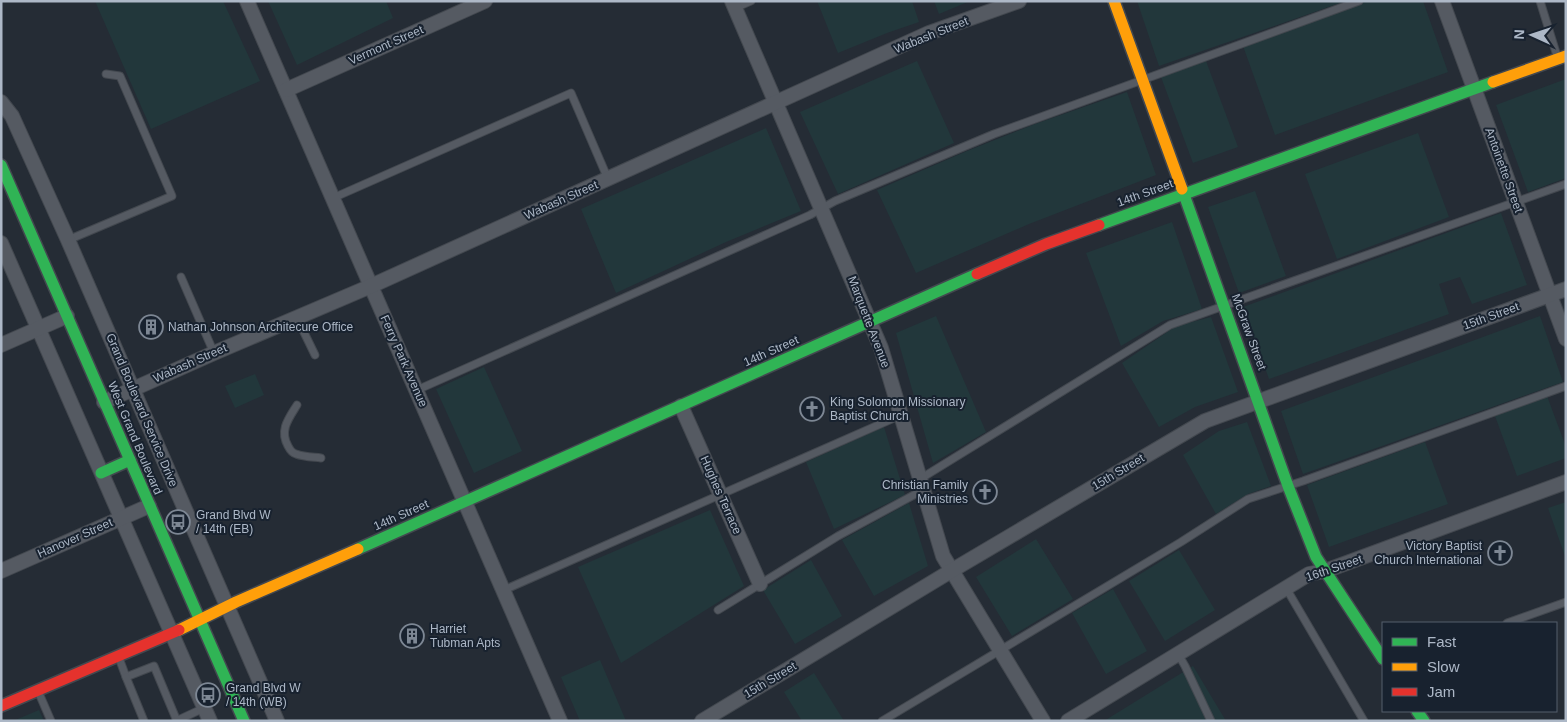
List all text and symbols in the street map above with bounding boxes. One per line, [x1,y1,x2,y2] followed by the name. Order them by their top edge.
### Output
[1507,10,1557,60] north arrow
[892,13,971,56] street label: Wabash Street
[347,22,426,68] street label: Vermont Street
[1511,29,1527,40] text: N
[1482,126,1526,215] street label: Antoinette Street
[1115,176,1176,210] street label: 14th Street
[522,177,601,222] street label: Wabash Street
[845,274,893,370] street label: Marquette Avenue
[1229,292,1269,373] street label: McGraw Street
[1461,299,1522,333] street label: 15th Street
[377,313,431,409] street label: Ferry Park Avenue
[138,314,164,340] building icon: Nathan Johnson Architecure Office
[168,320,354,334] place label: Nathan Johnson Architecure Office
[103,331,181,489] street label: Grand Boulevard Service Drive
[741,332,801,369] street label: 14th Street
[151,340,230,385] street label: Wabash Street
[105,379,165,497] street label: West Grand Boulevard
[830,395,965,423] place label: King Solomon Missionary Baptist Church
[799,396,825,422] church icon: King Solomon Missionary Baptist Church
[1089,451,1147,493] street label: 15th Street
[697,454,745,537] street label: Hughes Terrace
[882,478,968,506] place label: Christian Family Ministries
[972,479,998,505] church icon: Christian Family Ministries
[371,496,431,533] street label: 14th Street
[196,508,271,536] place label: Grand Blvd W / 14th (EB)
[165,509,191,535] bus stop icon: Grand Blvd W / 14th (EB)
[35,515,115,561] street label: Hanover Street
[1374,539,1483,567] place label: Victory Baptist Church International
[1487,540,1513,566] church icon: Victory Baptist Church International
[1304,552,1365,584] street label: 16th Street
[430,622,500,650] place label: Harriet Tubman Apts
[1382,622,1557,712] legend
[399,623,425,649] building icon: Harriet Tubman Apts
[1427,633,1457,650] text: Fast
[1427,658,1460,675] text: Slow
[741,659,799,701] street label: 15th Street
[226,681,301,709] place label: Grand Blvd W / 14th (WB)
[195,682,221,708] bus stop icon: Grand Blvd W / 14th (WB)
[1427,683,1455,700] text: Jam

